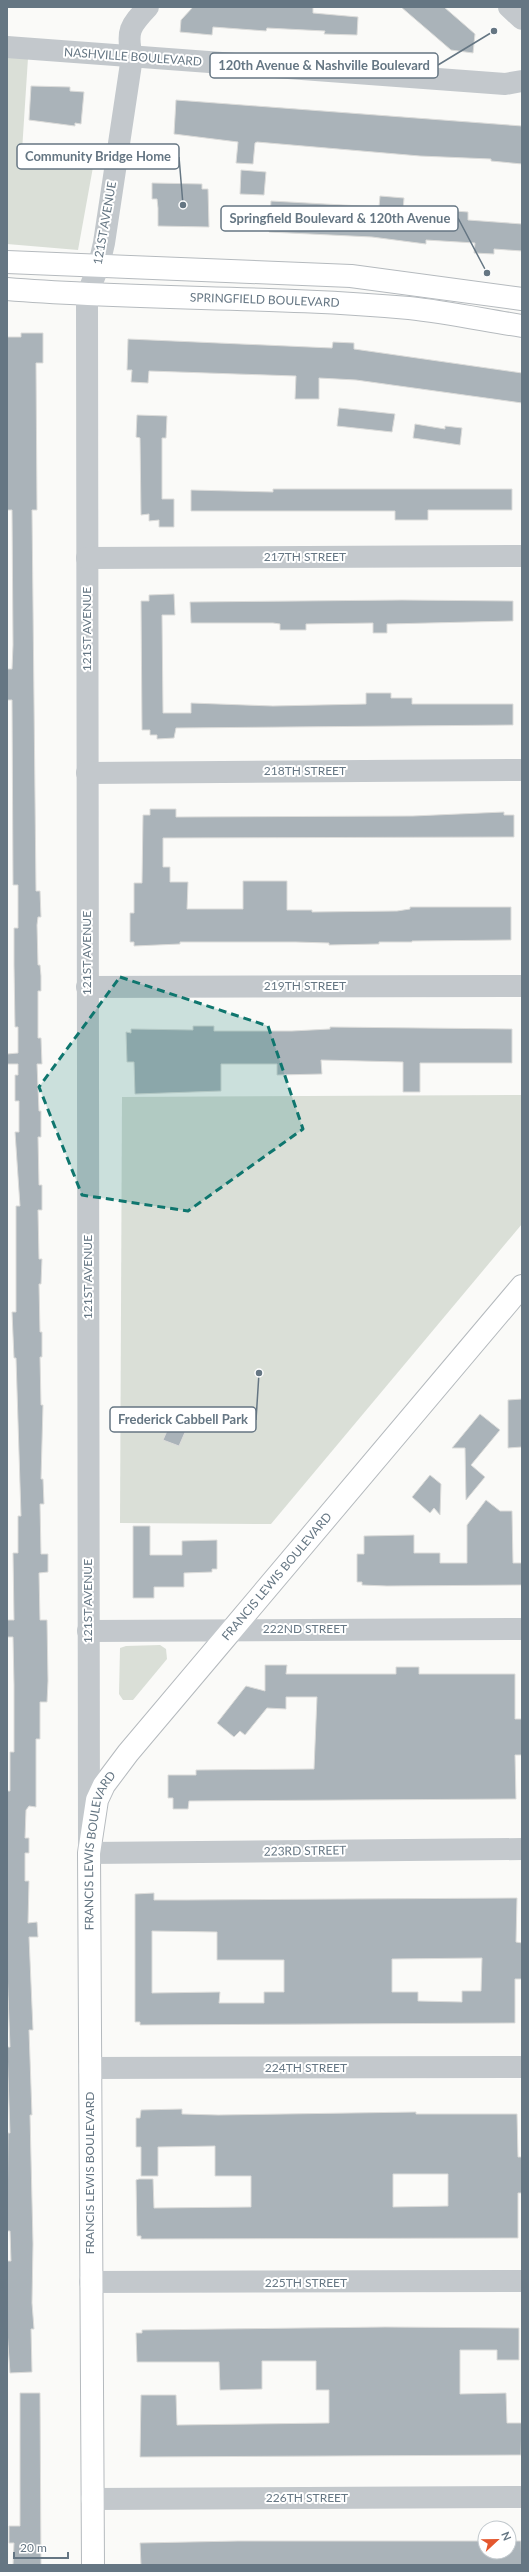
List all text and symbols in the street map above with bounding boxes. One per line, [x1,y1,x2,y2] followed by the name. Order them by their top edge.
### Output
[64,44,203,69] street label: NASHVILLE BOULEVARD
[210,53,438,78] callout: 120th Avenue & Nashville Boulevard
[218,57,430,73] text: 120th Avenue & Nashville Boulevard
[17,144,179,169] callout: Community Bridge Home
[25,148,171,164] text: Community Bridge Home
[90,180,119,266] street label: 121ST AVENUE
[221,206,458,231] callout: Springfield Boulevard & 120th Avenue
[230,210,450,226] text: Springfield Boulevard & 120th Avenue
[190,290,340,310] street label: SPRINGFIELD BOULEVARD
[264,549,346,564] street label: 217TH STREET
[79,587,94,671] street label: 121ST AVENUE
[264,763,346,778] street label: 218TH STREET
[79,911,94,995] street label: 121ST AVENUE
[264,978,346,993] street label: 219TH STREET
[80,1235,95,1319] street label: 121ST AVENUE
[110,1407,256,1432] callout: Frederick Cabbell Park
[118,1411,248,1427] text: Frederick Cabbell Park
[218,1509,335,1643] street label: FRANCIS LEWIS BOULEVARD
[80,1559,95,1643] street label: 121ST AVENUE
[263,1621,347,1636] street label: 222ND STREET
[81,1768,119,1930] street label: FRANCIS LEWIS BOULEVARD
[264,1842,346,1859] street label: 223RD STREET
[265,2060,347,2075] street label: 224TH STREET
[82,2092,97,2254] street label: FRANCIS LEWIS BOULEVARD
[265,2275,347,2290] street label: 225TH STREET
[266,2490,348,2505] street label: 226TH STREET
[477,2520,517,2560] north arrow
[499,2530,514,2542] text: N
[14,2534,68,2560] scale bar
[20,2540,47,2555] text: 20 m

